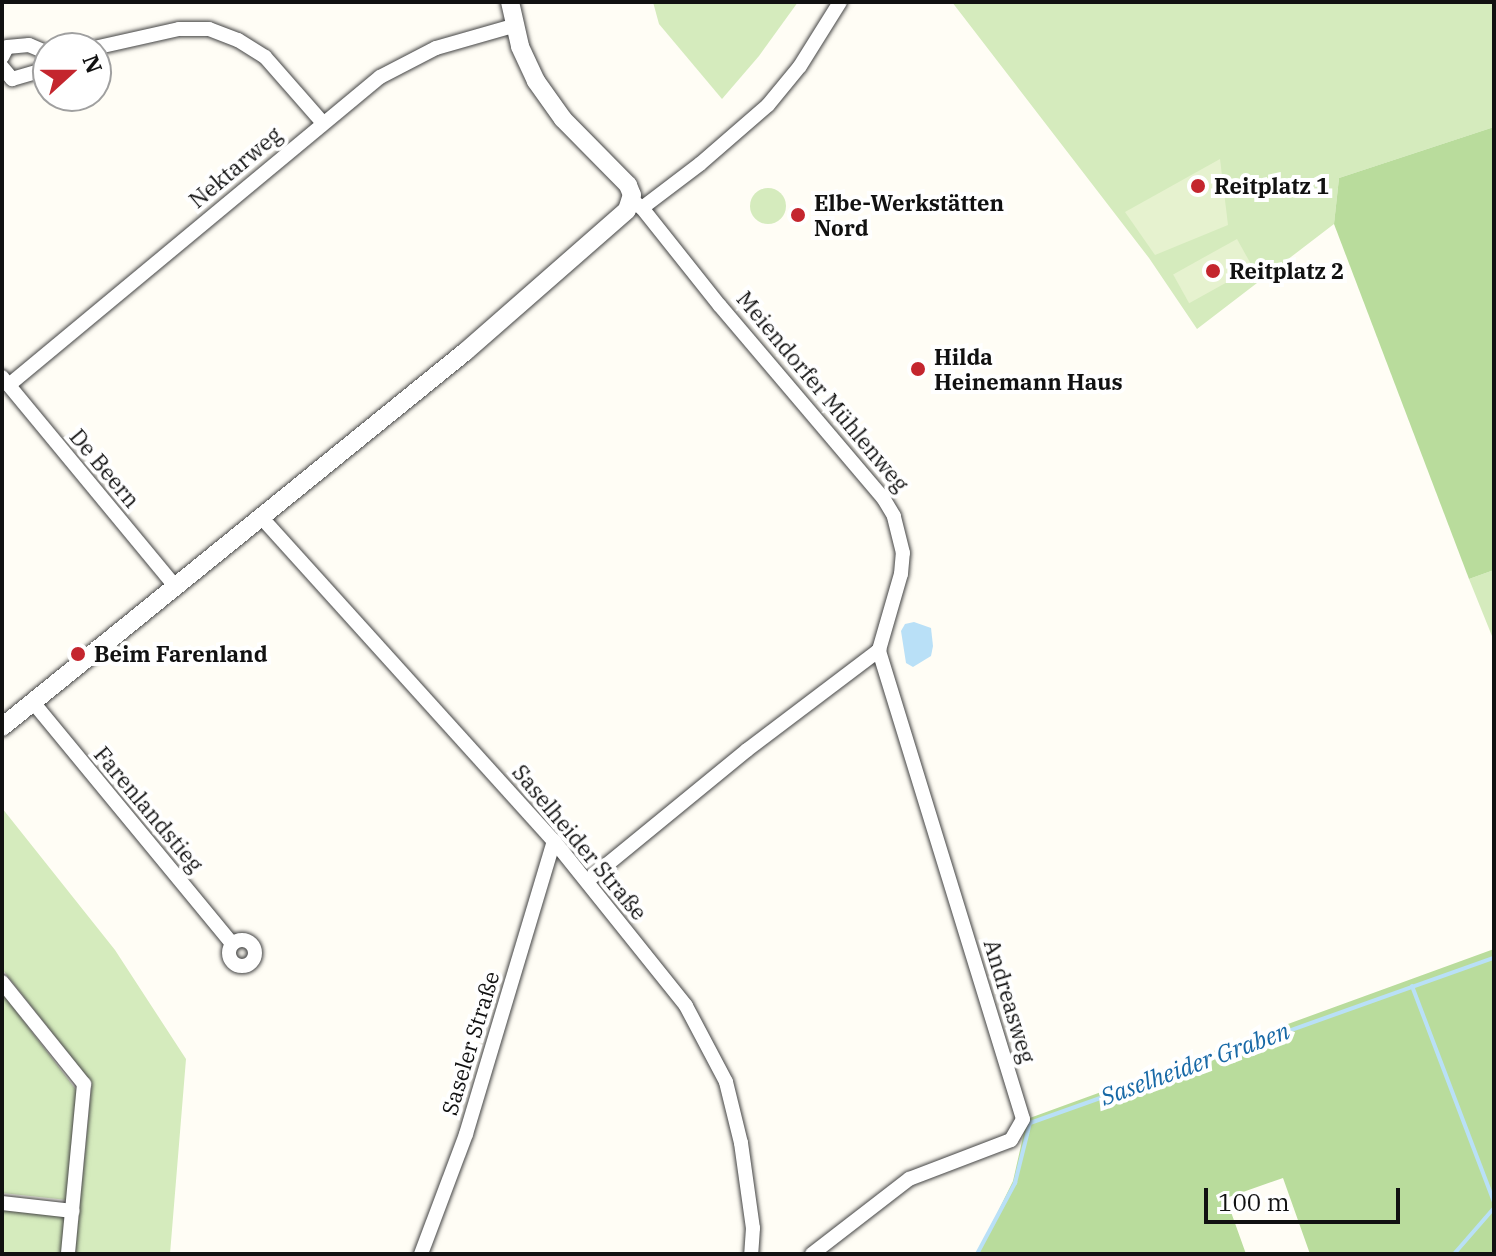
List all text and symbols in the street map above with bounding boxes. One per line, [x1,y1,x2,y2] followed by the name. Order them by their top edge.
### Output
[32,32,112,112] north arrow
[76,51,110,77] text: N
[183,121,287,213] street label: Nektarweg
[1214,173,1329,199] place label: Reitplatz 1
[1189,177,1207,195] marker: Reitplatz 1
[814,189,1004,240] place label: Elbe-Werkstätten Nord
[789,206,807,224] marker: Elbe-Werkstätten Nord
[1229,258,1344,284] place label: Reitplatz 2
[1204,262,1222,280] marker: Reitplatz 2
[732,286,914,496] street label: Meiendorfer Mühlenweg
[934,343,1123,394] place label: Hilda Heinemann Haus
[909,360,927,378] marker: Hilda Heinemann Haus
[64,423,146,513] street label: De Beern
[94,641,268,667] place label: Beim Farenland
[69,645,87,663] marker: Beim Farenland
[89,741,209,877] street label: Farenlandstieg
[507,759,653,925] street label: Saselheider Straße
[979,936,1041,1066] street label: Andreasweg
[436,968,504,1118] street label: Saseler Straße
[1097,1016,1293,1112] water label: Saselheider Graben
[1208,1172,1404,1222] scale bar
[1218,1186,1290,1218] text: 100 m

